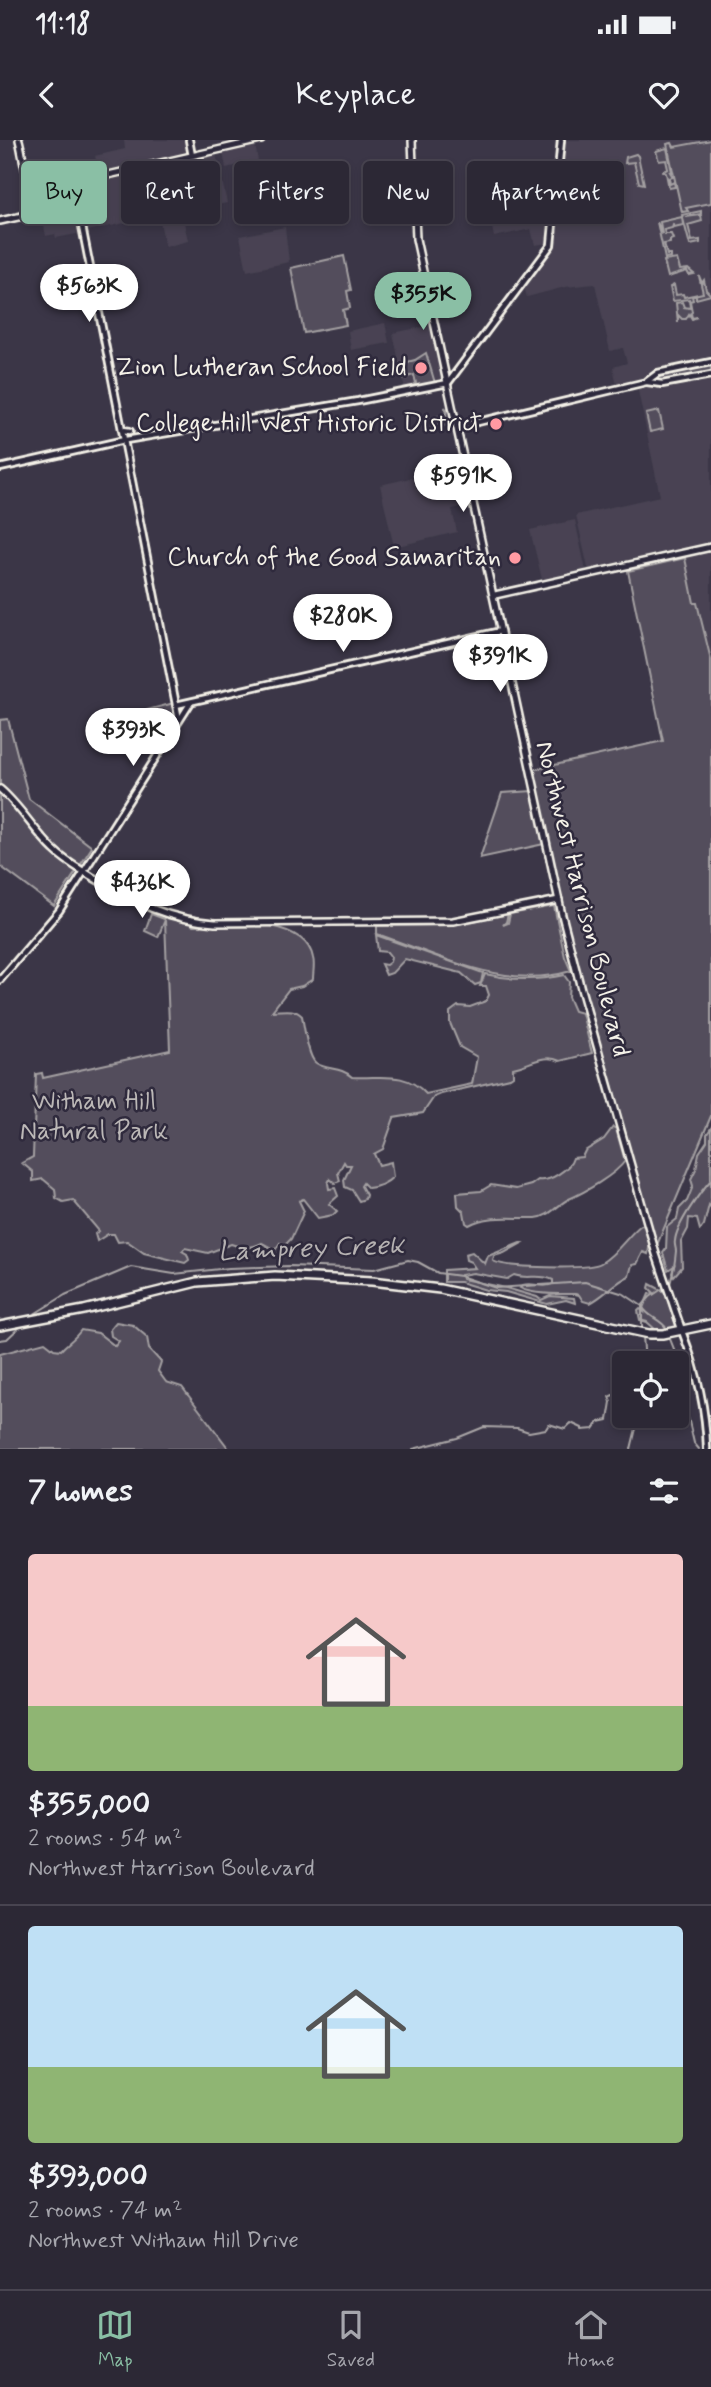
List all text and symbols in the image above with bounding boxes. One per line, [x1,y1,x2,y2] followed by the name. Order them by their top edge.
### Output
[35,8,91,42] text: 11:18
[295,74,416,116] text: Keyplace
[28,76,66,114] icon: back
[645,76,683,114] icon: heart
[21,161,107,224] chip: Buy
[121,161,220,224] chip: Rent
[234,161,349,224] chip: Filters
[363,161,453,224] chip: New
[467,161,624,224] chip: Apartment
[40,264,138,324] pin: $563K
[56,272,122,302] text: $563K
[374,272,472,332] pin: $355K
[390,280,456,310] text: $355K
[115,351,407,385] place label: Zion Lutheran School Field
[413,360,429,376] marker: Zion Lutheran School Field
[136,407,482,441] place label: College Hill West Historic District
[488,416,504,432] marker: College Hill West Historic District
[414,454,512,514] pin: $591K
[430,462,496,492] text: $591K
[167,541,501,575] place label: Church of the Good Samaritan
[507,550,523,566] marker: Church of the Good Samaritan
[294,594,392,654] pin: $280K
[309,602,377,632] text: $280K
[451,634,549,694] pin: $391K
[469,642,531,672] text: $391K
[84,708,182,768] pin: $393K
[101,716,165,746] text: $393K
[526,738,638,1060] street label: Northwest Harrison Boulevard
[93,860,191,920] pin: $436K
[110,868,174,898] text: $436K
[20,1085,169,1149] park label: Witham Hill Natural Park
[217,1227,406,1271] water label: Lamprey Creek
[612,1351,689,1428] map controls
[612,1351,689,1428] button: locate
[28,1472,133,1511] text: 7 homes
[645,1472,683,1510] icon: filters
[293,1599,419,1725] icon: home
[28,1785,150,1824] text: $355,000
[28,1824,182,1854] text: 2 rooms · 54 m²
[28,1854,315,1884] text: Northwest Harrison Boulevard
[293,1971,419,2097] icon: home
[28,2157,148,2196] text: $393,000
[28,2196,183,2226] text: 2 rooms · 74 m²
[28,2226,299,2256] text: Northwest Witham Hill Drive
[96,2306,134,2373] tab: Map
[327,2306,375,2373] tab: Saved
[567,2306,615,2373] tab: Home

